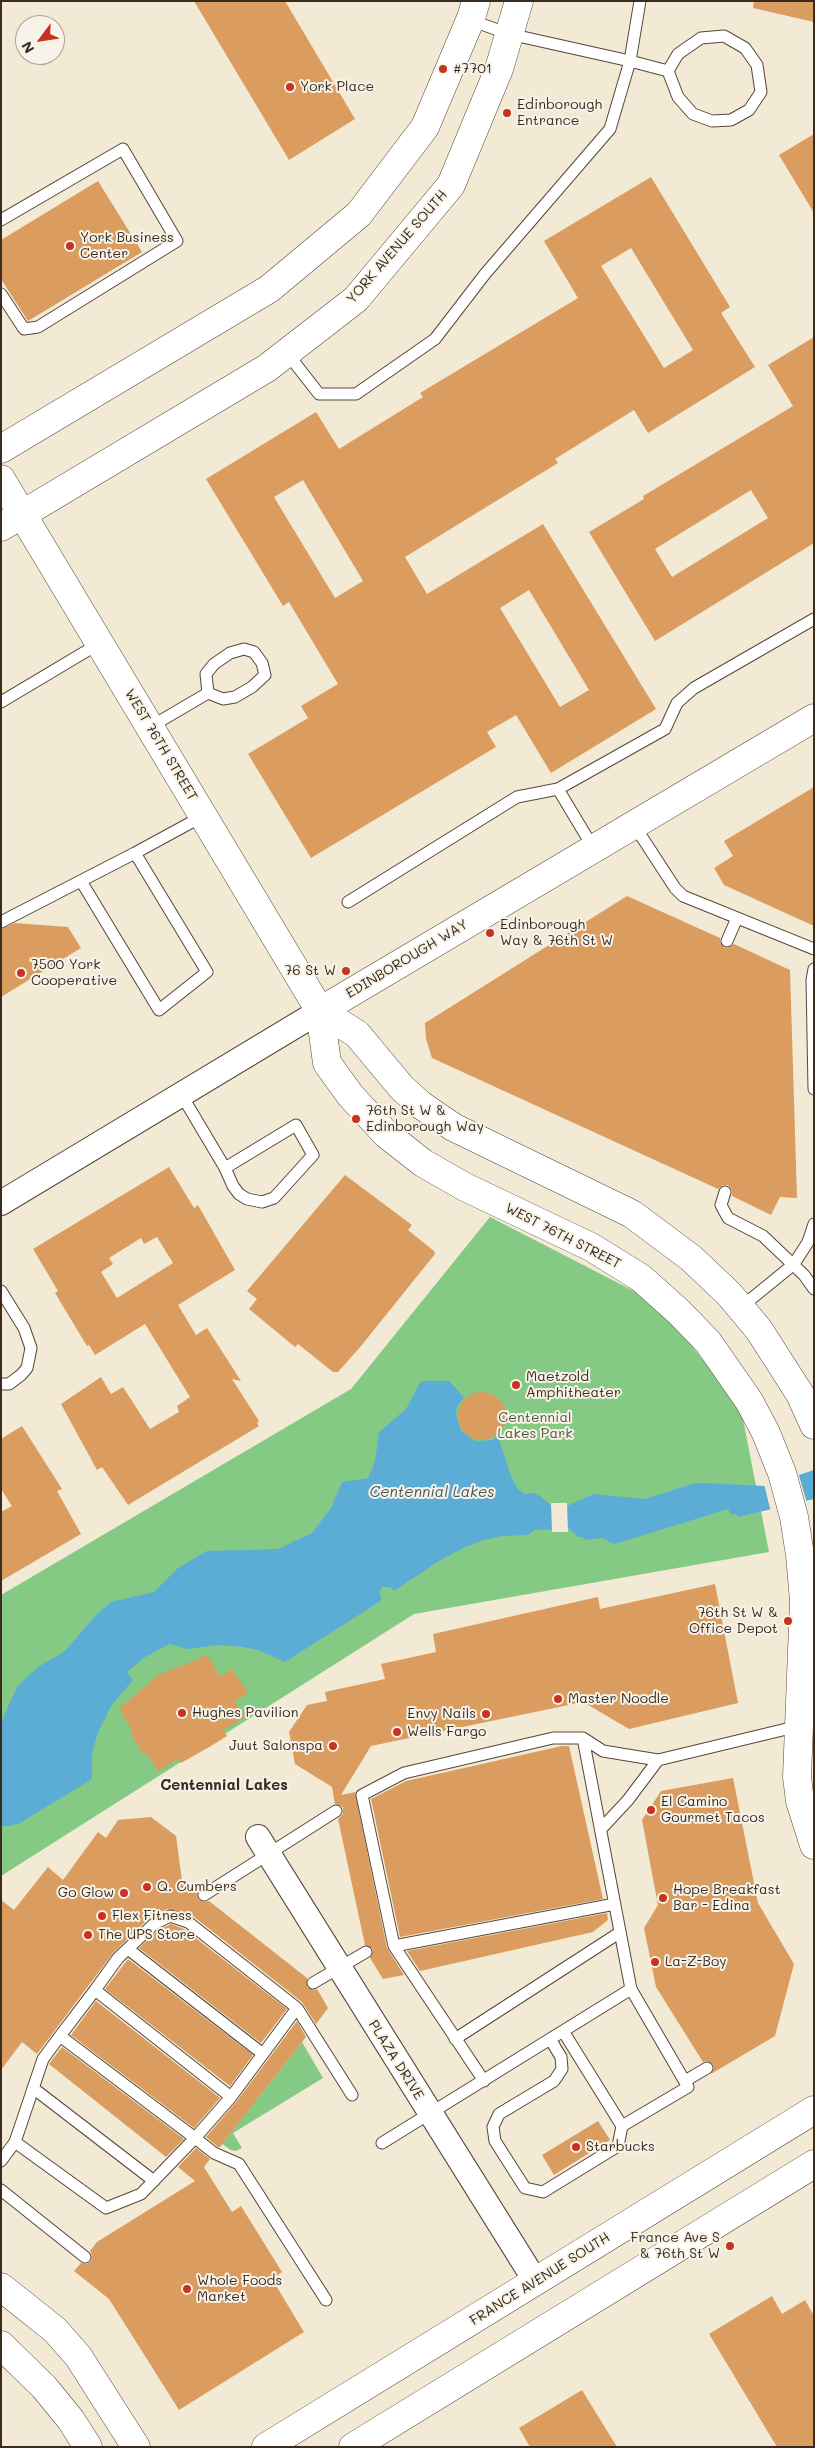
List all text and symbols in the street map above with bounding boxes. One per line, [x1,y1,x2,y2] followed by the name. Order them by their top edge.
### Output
[15,15,65,65] north arrow
[17,38,38,57] text: N
[453,61,492,77] place label: #7701
[437,63,449,75] marker: #7701
[300,79,374,95] place label: York Place
[284,81,296,93] marker: York Place
[517,97,602,130] place label: Edinborough Entrance
[501,107,513,119] marker: Edinborough Entrance
[343,187,451,307] street label: YORK AVENUE SOUTH
[80,230,174,262] place label: York Business Center
[64,240,76,252] marker: York Business Center
[121,686,201,804] street label: WEST 76TH STREET
[343,916,471,1002] street label: EDINBOROUGH WAY
[500,917,613,950] place label: Edinborough Way & 76th St W
[484,927,496,939] marker: Edinborough Way & 76th St W
[31,957,117,990] place label: 7500 York Cooperative
[284,963,336,979] place label: 76 St W
[340,965,352,977] marker: 76 St W
[15,967,27,979] marker: 7500 York Cooperative
[366,1103,484,1136] place label: 76th St W & Edinborough Way
[350,1113,362,1125] marker: 76th St W & Edinborough Way
[502,1200,624,1272] street label: WEST 76TH STREET
[526,1369,621,1401] place label: Maetzold Amphitheater
[510,1379,522,1391] marker: Maetzold Amphitheater
[497,1410,573,1442] park label: Centennial Lakes Park
[369,1483,495,1501] water label: Centennial Lakes
[689,1605,778,1638] place label: 76th St W & Office Depot
[782,1615,794,1627] marker: 76th St W & Office Depot
[568,1691,669,1707] place label: Master Noodle
[552,1693,564,1705] marker: Master Noodle
[192,1705,298,1721] place label: Hughes Pavilion
[407,1706,476,1722] place label: Envy Nails
[176,1707,188,1719] marker: Hughes Pavilion
[480,1708,492,1720] marker: Envy Nails
[407,1724,486,1740] place label: Wells Fargo
[391,1726,403,1738] marker: Wells Fargo
[229,1738,323,1754] place label: Juut Salonspa
[327,1740,339,1752] marker: Juut Salonspa
[160,1776,288,1794] district label: Centennial Lakes
[661,1794,765,1826] place label: El Camino Gourmet Tacos
[645,1804,657,1816] marker: El Camino Gourmet Tacos
[157,1879,237,1895] place label: Q. Cumbers
[141,1881,153,1893] marker: Q. Cumbers
[673,1882,781,1914] place label: Hope Breakfast Bar - Edina
[58,1885,114,1901] place label: Go Glow
[118,1887,130,1899] marker: Go Glow
[657,1892,669,1904] marker: Hope Breakfast Bar - Edina
[112,1908,192,1924] place label: Flex Fitness
[96,1910,108,1922] marker: Flex Fitness
[98,1927,195,1943] place label: The UPS Store
[82,1929,94,1941] marker: The UPS Store
[665,1954,727,1970] place label: La-Z-Boy
[649,1956,661,1968] marker: La-Z-Boy
[365,2017,427,2103] street label: PLAZA DRIVE
[586,2139,655,2155] place label: Starbucks
[570,2141,582,2153] marker: Starbucks
[467,2229,613,2329] street label: FRANCE AVENUE SOUTH
[631,2230,720,2262] place label: France Ave S & 76th St W
[724,2240,736,2252] marker: France Ave S & 76th St W
[197,2273,282,2306] place label: Whole Foods Market
[181,2283,193,2295] marker: Whole Foods Market

